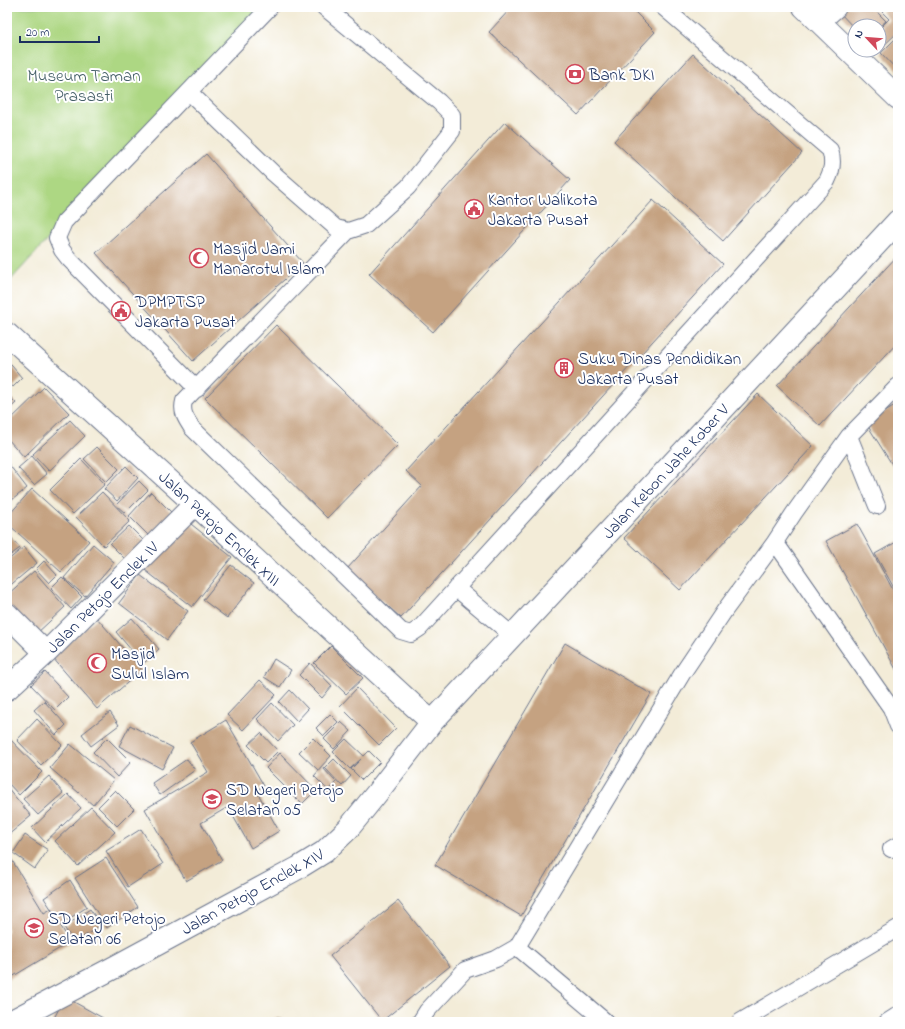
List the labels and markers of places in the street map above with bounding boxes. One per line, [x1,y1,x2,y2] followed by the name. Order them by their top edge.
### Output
[564,63,586,85] bank icon: Bank DKI
[588,63,654,88] place label: Bank DKI
[488,188,597,233] place label: Kantor Walikota Jakarta Pusat
[463,198,485,220] public building icon: Kantor Walikota Jakarta Pusat
[213,237,325,282] place label: Masjid Jami Manarotul Islam
[188,247,210,269] mosque icon: Masjid Jami Manarotul Islam
[134,290,236,335] place label: DPMPTSP Jakarta Pusat
[110,300,132,322] public building icon: DPMPTSP Jakarta Pusat
[578,347,741,392] place label: Suku Dinas Pendidikan Jakarta Pusat
[553,357,575,379] building icon: Suku Dinas Pendidikan Jakarta Pusat
[111,642,189,687] place label: Masjid Sulul Islam
[86,652,108,674] mosque icon: Masjid Sulul Islam
[226,778,344,823] place label: SD Negeri Petojo Selatan 05
[201,788,223,810] school or university icon: SD Negeri Petojo Selatan 05
[48,907,166,952] place label: SD Negeri Petojo Selatan 06
[23,917,45,939] school or university icon: SD Negeri Petojo Selatan 06

